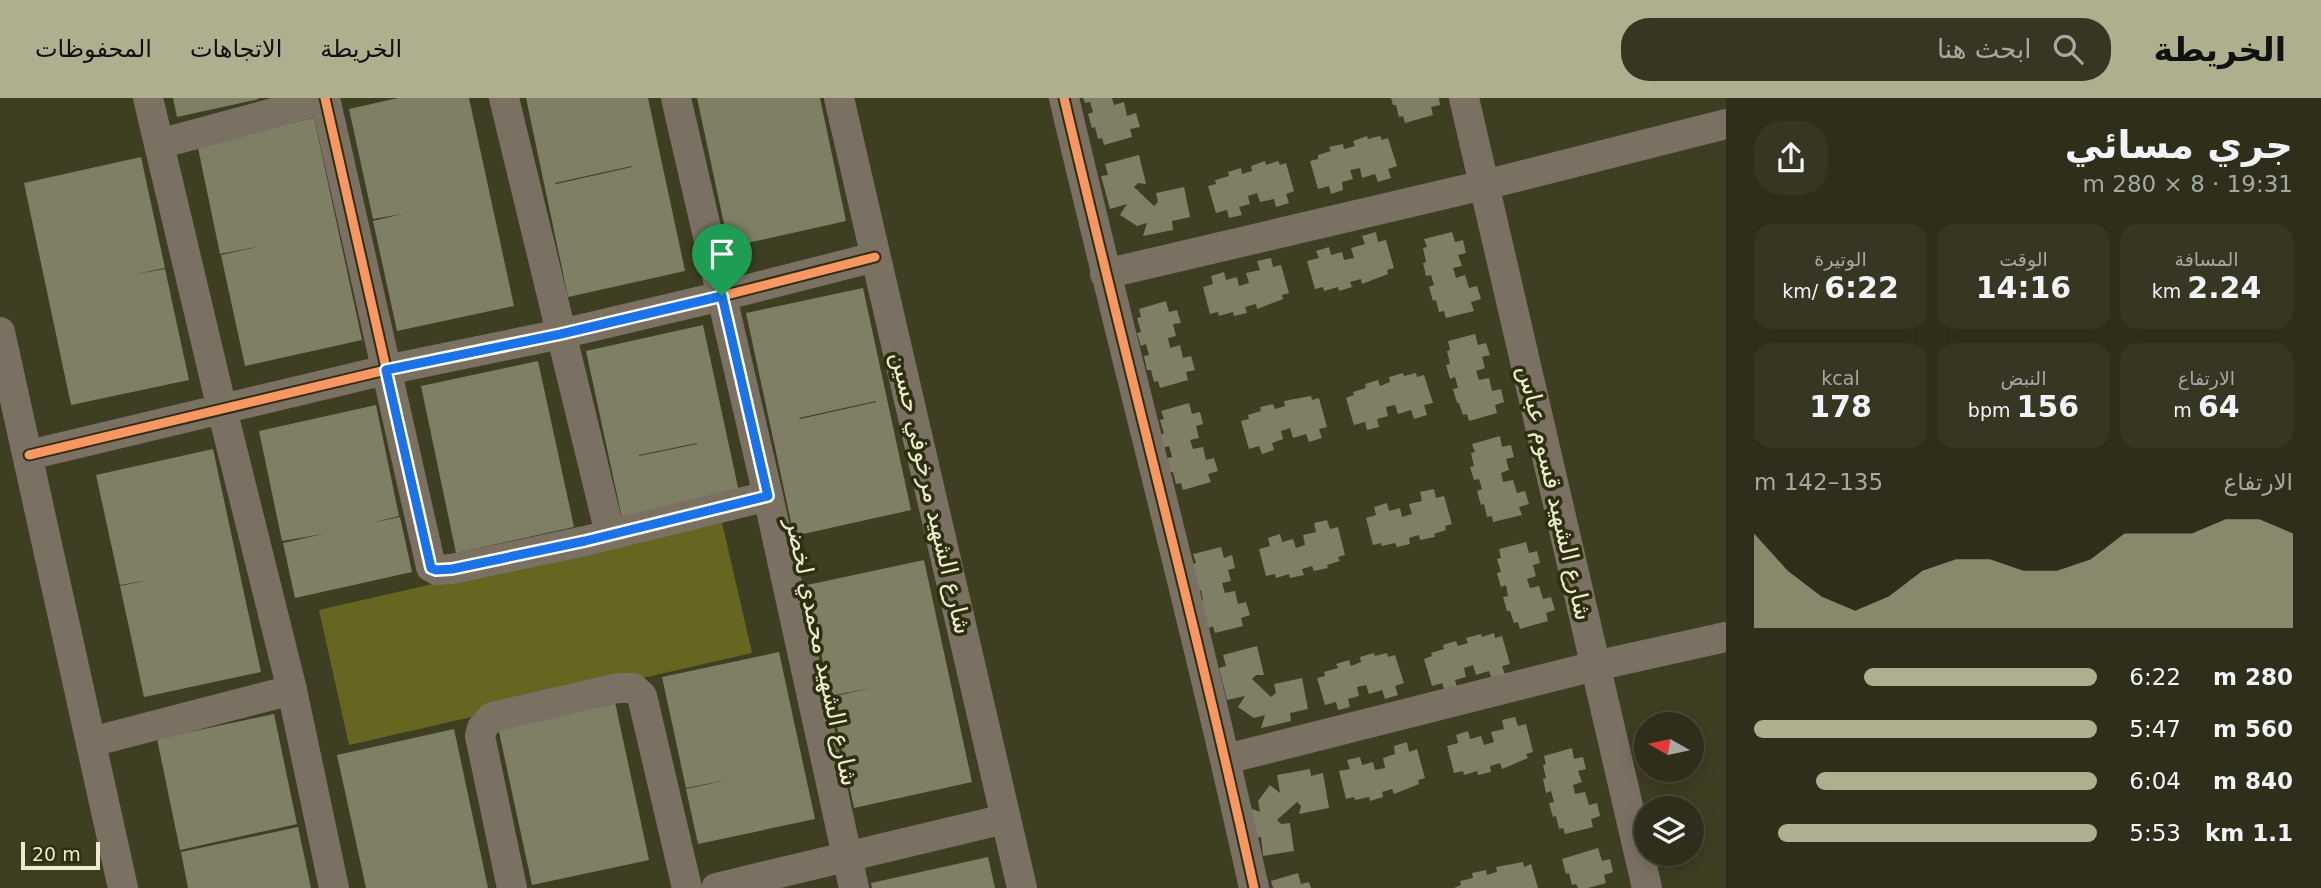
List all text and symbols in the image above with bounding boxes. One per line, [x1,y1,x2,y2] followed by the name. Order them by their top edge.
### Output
[1621,18,2111,81] search box
[2049,30,2087,68] icon: search
[2153,30,2286,69] text: الخريطة
[1937,34,2031,64] text: ابحث هنا
[35,35,152,63] text: المحفوظات
[190,35,282,63] text: الاتجاهات
[320,35,402,63] text: الخريطة
[1754,121,1828,195] button: share
[2065,123,2293,167] text: جري مسائي
[2083,171,2293,197] text: 19:31 · 8 × 280 m
[692,224,752,296] pin
[703,235,741,273] icon: arrive
[1814,248,1867,270] text: الوتيرة
[1999,248,2048,270] text: الوقت
[2174,248,2239,270] text: المسافة
[1824,270,1899,305] text: 6:22
[1976,270,2071,305] text: 14:16
[2187,270,2261,305] text: 2.24
[1782,280,1824,302] text: /km
[2152,280,2187,302] text: km
[885,349,977,637] street label: شارع الشهيد مرخوفي حسين
[1512,363,1598,623] street label: شارع الشهيد قسوم عباس
[1821,367,1860,389] text: kcal
[2001,367,2046,389] text: النبض
[2178,367,2235,389] text: الارتفاع
[1809,389,1872,424] text: 178
[2017,389,2079,424] text: 156
[2198,389,2240,424] text: 64
[1968,399,2017,421] text: bpm
[2173,399,2198,421] text: m
[1754,469,1883,495] text: 135–142 m
[2224,469,2293,495] text: الارتفاع
[780,515,864,788] street label: شارع الشهيد محمدي لخضر
[2129,664,2181,690] text: 6:22
[2213,664,2293,690] text: 280 m
[1634,712,1704,782] north arrow
[1634,712,1704,866] map controls
[2129,716,2181,742] text: 5:47
[2213,716,2293,742] text: 560 m
[2129,768,2181,794] text: 6:04
[2213,768,2293,794] text: 840 m
[1634,796,1704,866] button: layers
[2129,820,2181,846] text: 5:53
[2205,820,2293,846] text: 1.1 km
[21,839,100,871] scale bar
[32,843,81,865] text: 20 m

